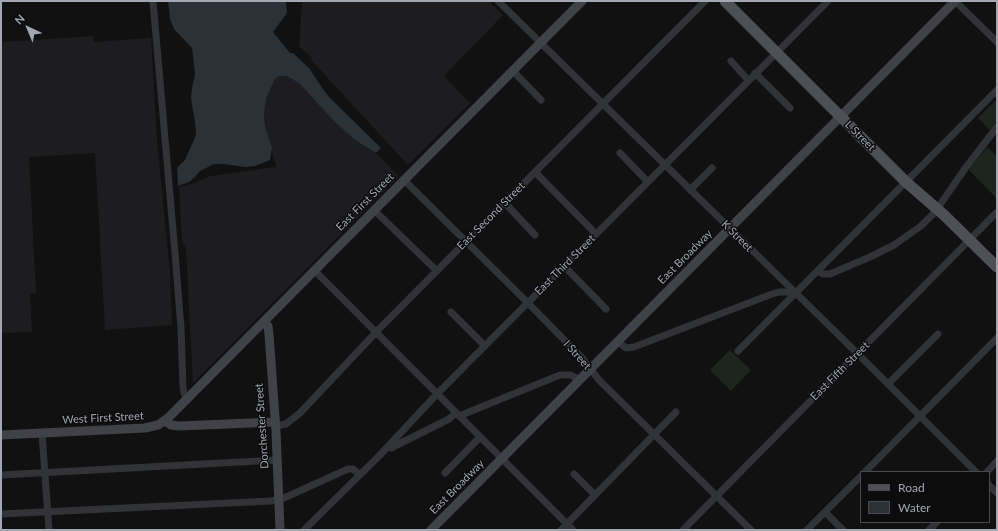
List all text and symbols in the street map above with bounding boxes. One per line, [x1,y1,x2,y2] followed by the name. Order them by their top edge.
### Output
[8,8,48,48] north arrow
[12,11,27,27] text: N
[842,118,878,154] street label: L Street
[333,170,397,234] street label: East First Street
[454,179,528,253] street label: East Second Street
[719,218,755,254] street label: K Street
[655,227,715,287] street label: East Broadway
[532,232,598,298] street label: East Third Street
[560,338,594,372] street label: I Street
[808,339,872,403] street label: East Fifth Street
[252,383,272,469] street label: Dorchester Street
[62,409,144,427] street label: West First Street
[427,457,487,517] street label: East Broadway
[860,471,990,523] legend
[898,480,925,495] text: Road
[898,500,931,515] text: Water

